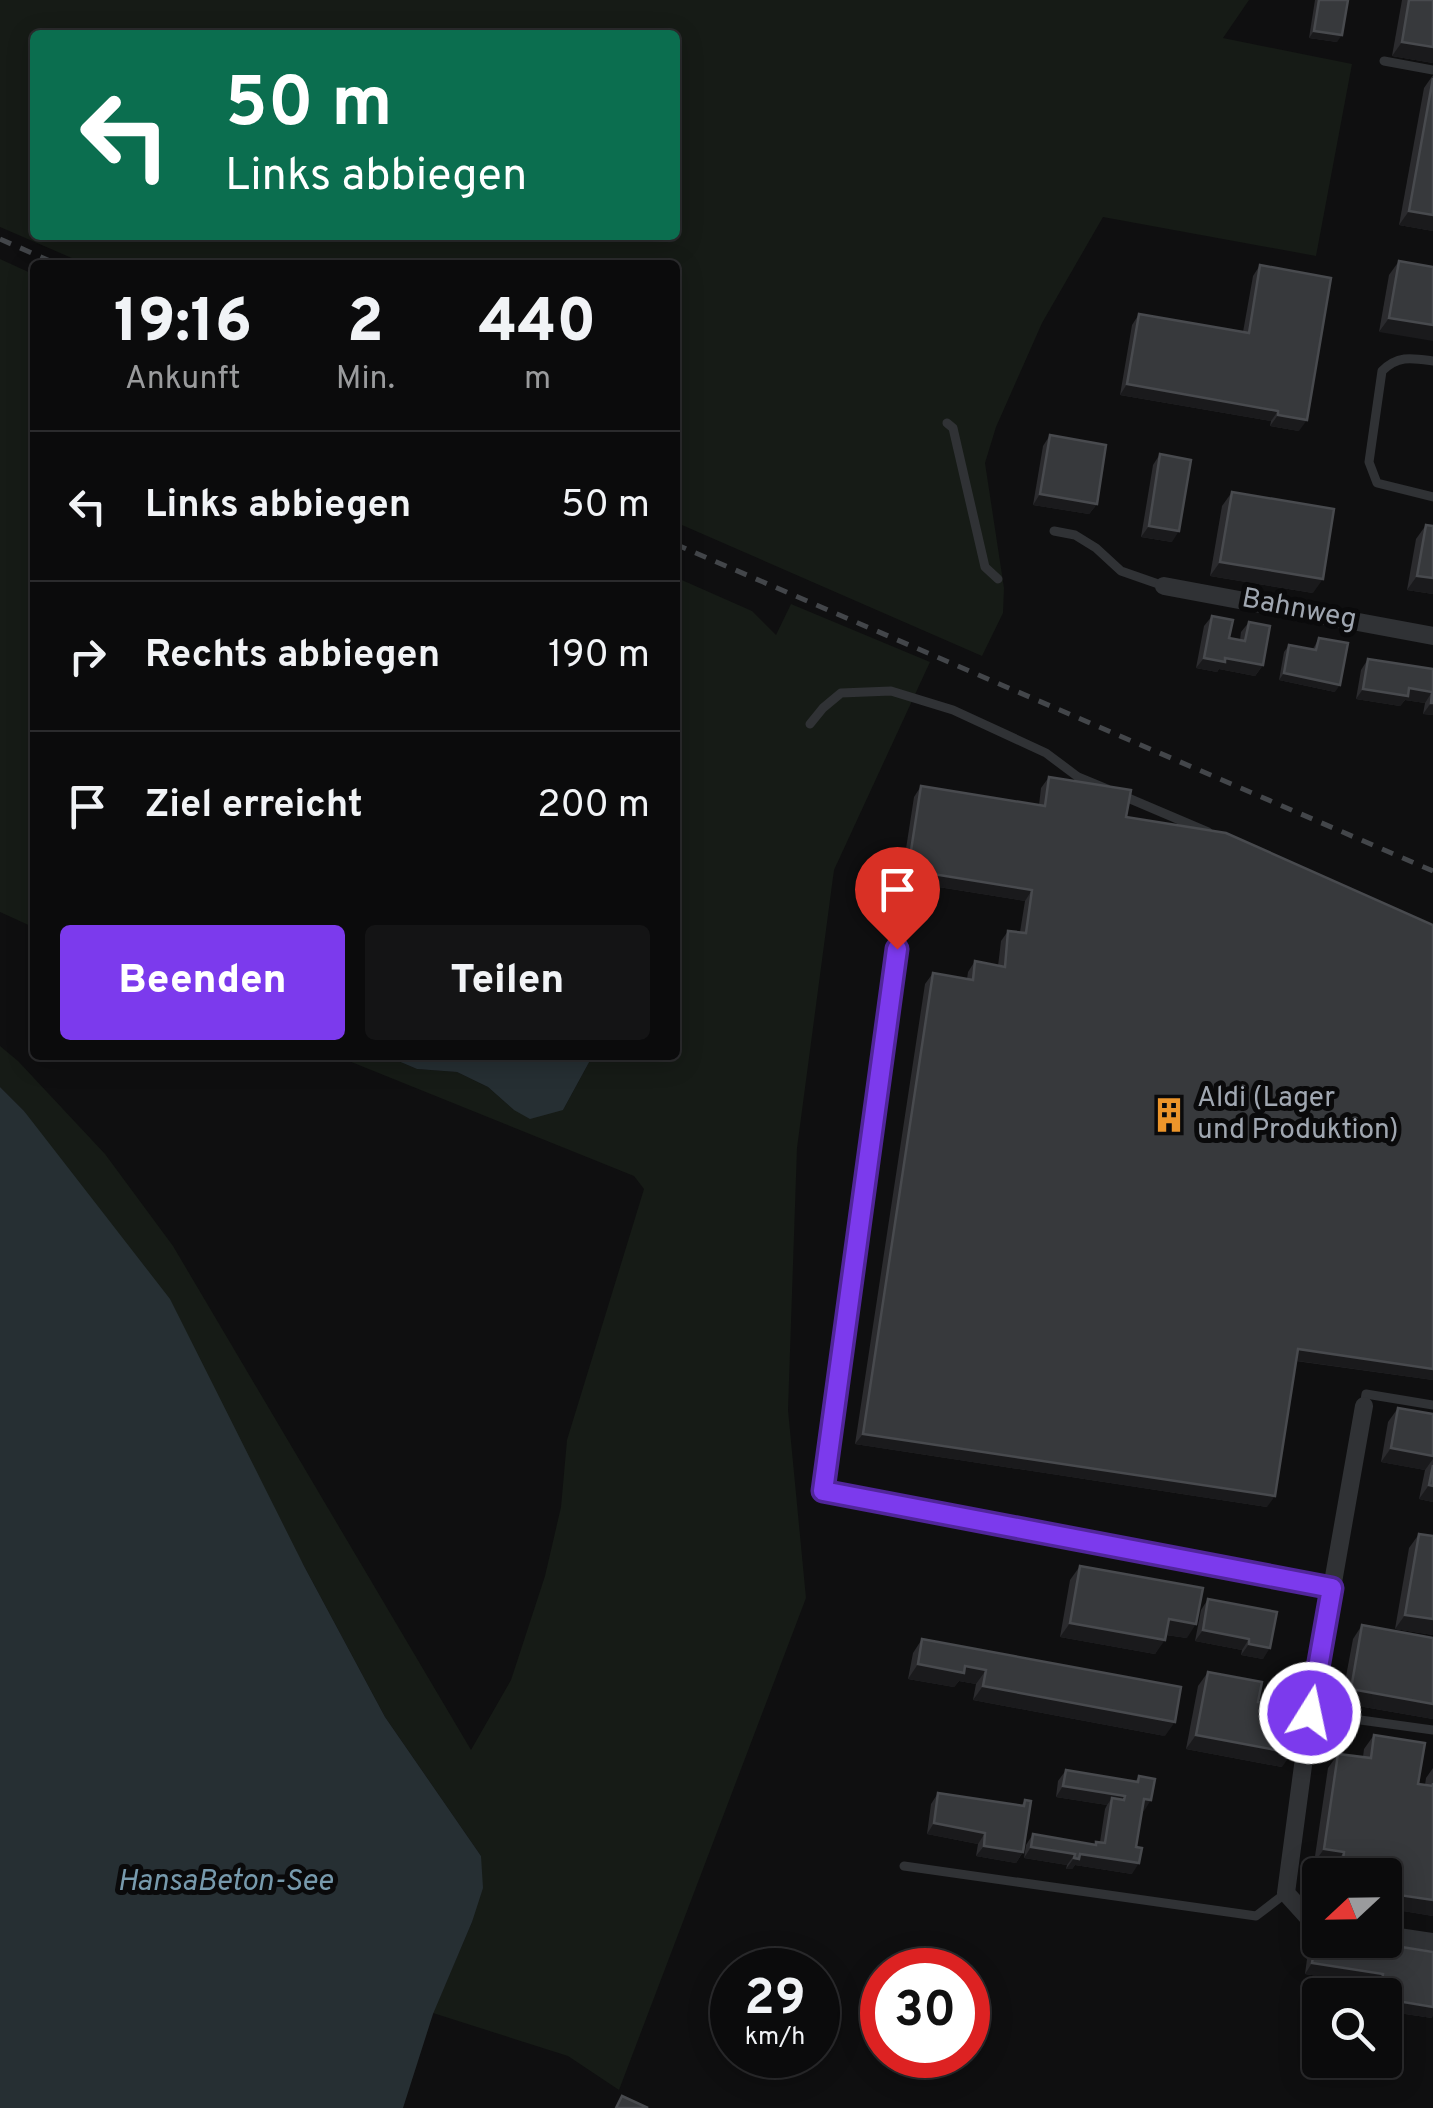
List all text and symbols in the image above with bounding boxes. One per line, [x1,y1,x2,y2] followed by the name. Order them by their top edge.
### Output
[225,62,392,151] text: 50 m
[60,70,190,200] icon: left
[225,149,527,206] text: Links abbiegen
[114,287,252,363] text: 19:16
[347,287,384,363] text: 2
[479,287,596,363] text: 440
[125,360,241,400] text: Ankunft
[336,360,395,400] text: Min.
[524,360,551,400] text: m
[60,479,115,534] icon: left
[145,482,411,531] text: Links abbiegen
[561,482,650,531] text: 50 m
[1239,581,1359,639] street label: Bahnweg
[60,629,115,684] icon: right
[145,632,440,681] text: Rechts abbiegen
[548,632,650,681] text: 190 m
[60,779,115,834] icon: arrive
[145,782,363,831] text: Ziel erreicht
[537,782,650,831] text: 200 m
[855,847,940,950] pin
[870,862,925,917] icon: arrive
[60,925,345,1040] button: Beenden
[365,925,650,1040] button: Teilen
[1197,1081,1399,1149] place label: Aldi (Lager und Produktion)
[1150,1096,1188,1134] building icon: Aldi (Lager und Produktion)
[1258,1661,1362,1765] position arrow
[1302,1858,1402,1958] north arrow
[1302,1858,1402,2078] map controls
[117,1864,333,1901] water label: HansaBeton-See
[860,1948,990,2078] speed limit sign: 30
[744,1969,806,2032] text: 29
[1302,1978,1402,2078] button: search
[745,2022,805,2054] text: km/h

